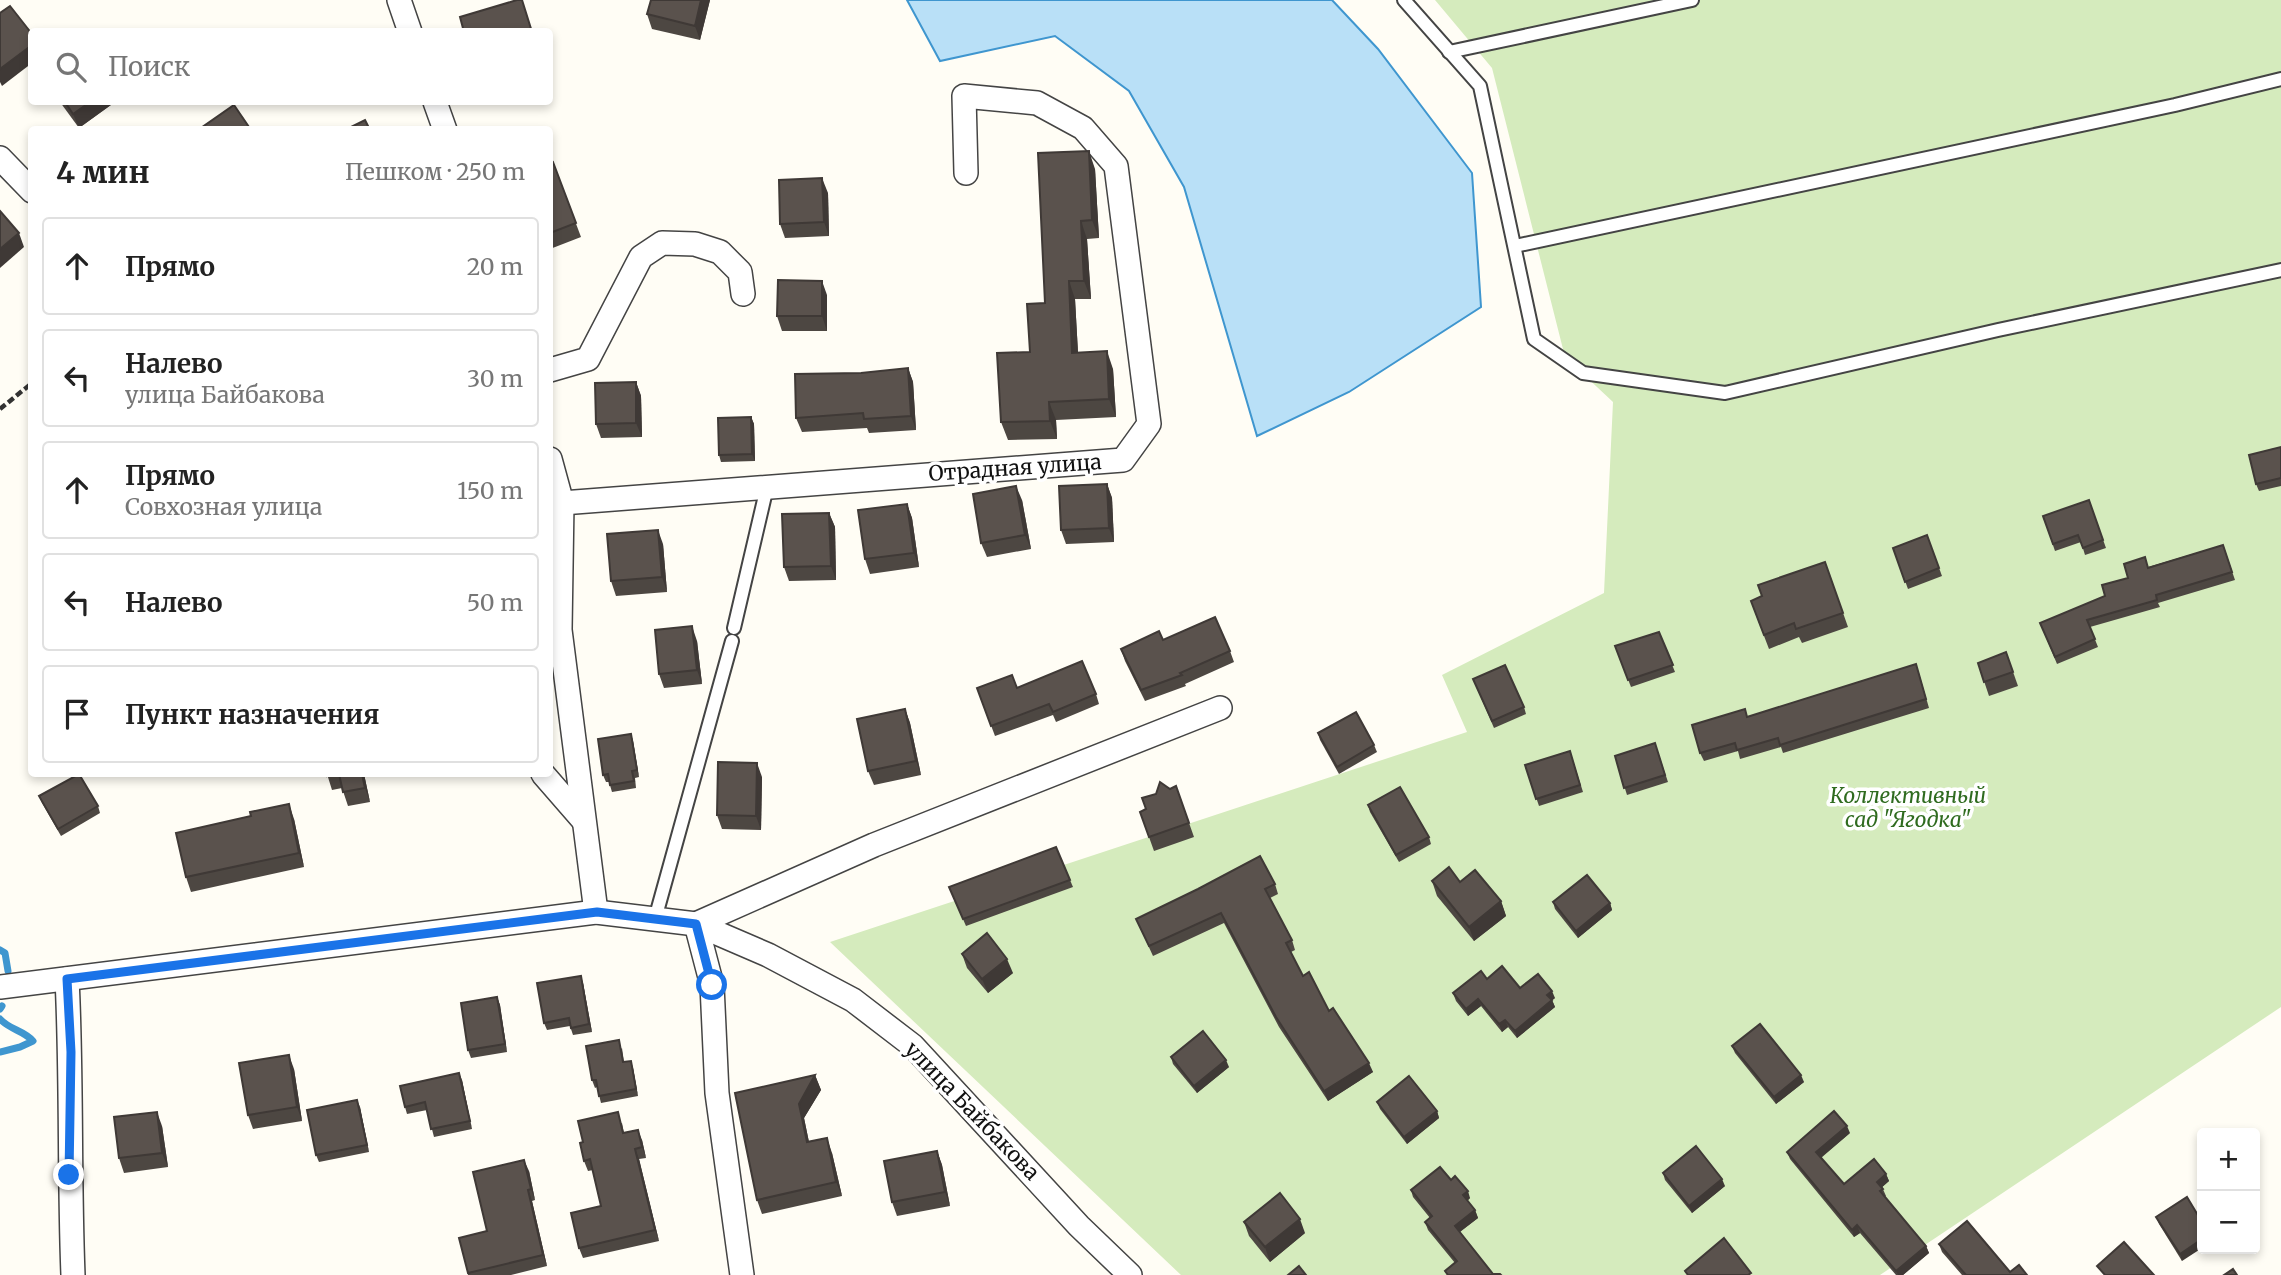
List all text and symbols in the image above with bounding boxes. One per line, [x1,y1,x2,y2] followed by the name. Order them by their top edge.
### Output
[28,28,553,105] search box
[52,48,90,86] icon: search
[108,50,190,83] text: Поиск
[56,153,150,191] text: 4 мин
[345,157,525,186] text: Пешком · 250 m
[58,247,96,285] icon: ahead
[125,250,215,283] text: Прямо
[467,252,523,281] text: 20 m
[125,347,223,380] text: Налево
[58,359,96,397] icon: left
[467,364,523,393] text: 30 m
[125,380,325,409] text: улица Байбакова
[927,448,1103,487] street label: Отрадная улица
[125,459,215,492] text: Прямо
[58,471,96,509] icon: ahead
[457,476,523,505] text: 150 m
[125,492,322,521] text: Совхозная улица
[58,583,96,621] icon: left
[125,586,223,619] text: Налево
[467,588,523,617] text: 50 m
[58,695,96,733] icon: arrive
[125,698,379,731] text: Пункт назначения
[1830,782,1986,833] park label: Коллективный сад "Ягодка"
[696,969,727,1000] route start
[899,1036,1045,1186] street label: улица Байбакова
[2197,1128,2260,1254] map controls
[2197,1128,2260,1191] button: +
[53,1159,84,1190] route end
[2197,1191,2260,1254] button: −

